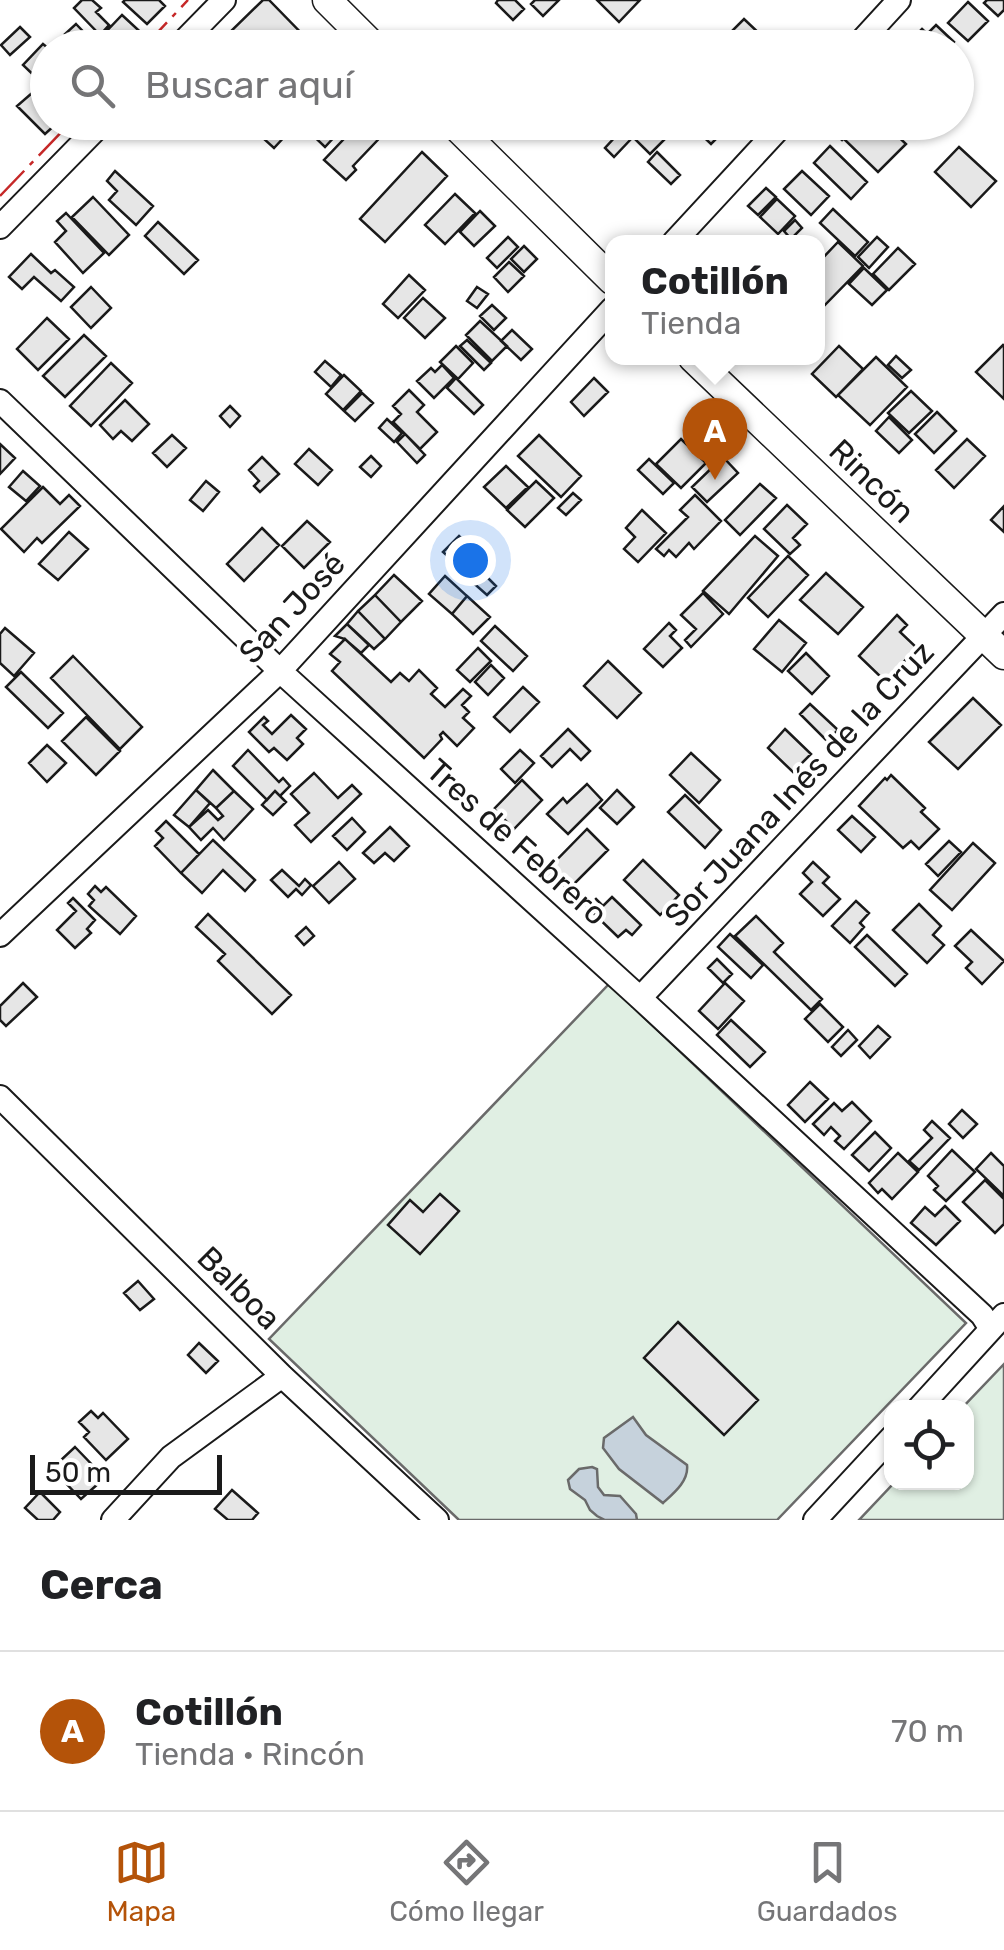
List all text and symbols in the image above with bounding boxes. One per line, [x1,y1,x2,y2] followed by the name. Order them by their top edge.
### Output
[30,30,974,140] search box
[65,58,120,113] icon: search
[145,62,353,108] text: Buscar aquí
[605,235,825,365] popup
[641,258,789,304] text: Cotillón
[641,304,741,342] text: Tienda
[682,398,748,480] pin: A
[822,431,922,531] street label: Rincón
[445,535,496,586] your location
[231,545,353,671] street label: San José
[657,633,941,935] street label: Sor Juana Inés de la Cruz
[419,751,615,933] street label: Tres de Febrero
[190,1239,288,1337] street label: Balboa
[884,1400,974,1490] map controls
[884,1400,974,1490] button: locate
[30,1450,222,1494] scale bar
[45,1456,111,1489] text: 50 m
[40,1560,163,1610] text: Cerca
[135,1689,283,1735] text: Cotillón
[61,1712,84,1750] text: A
[891,1712,964,1750] text: 70 m
[135,1735,365,1773] text: Tienda · Rincón
[106,1835,176,1928] tab: Mapa
[389,1835,544,1928] tab: Cómo llegar
[757,1835,898,1928] tab: Guardados

